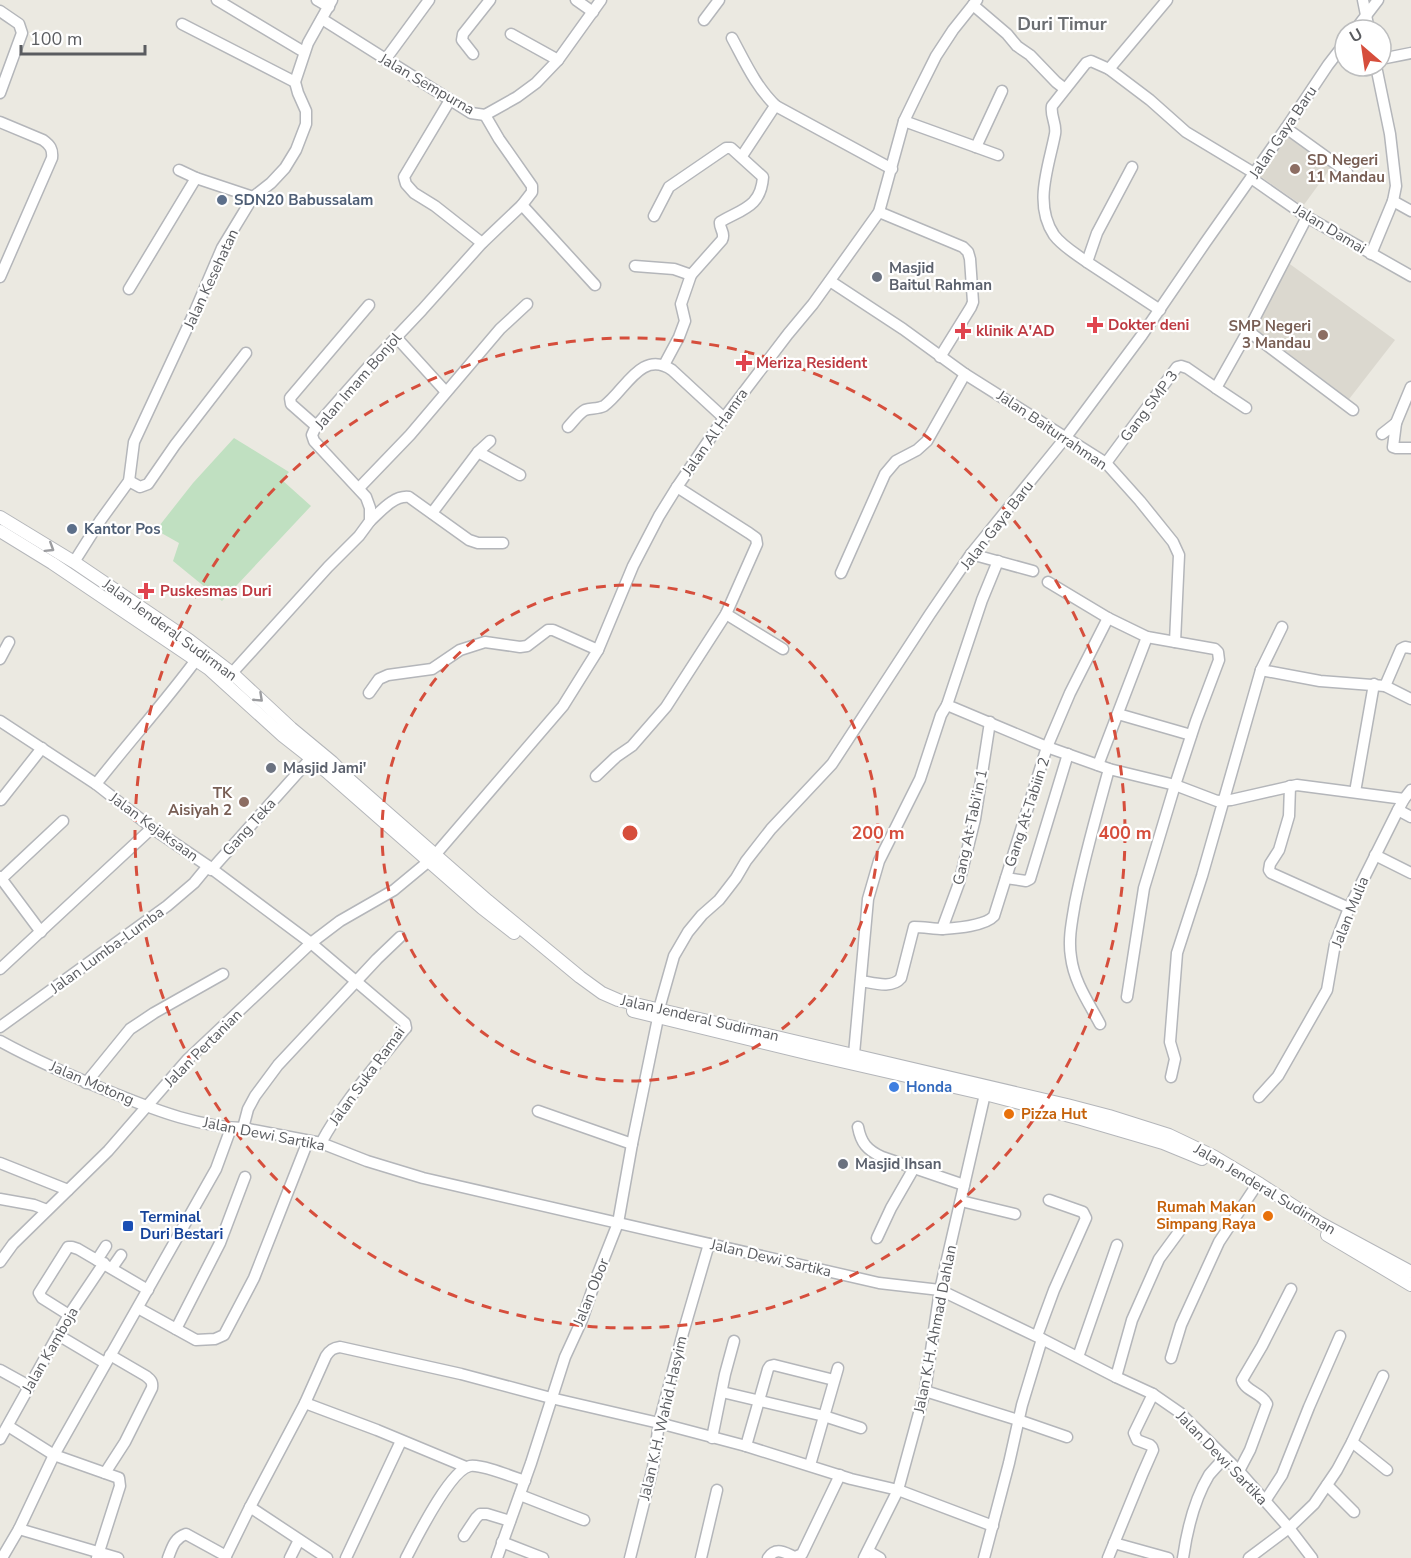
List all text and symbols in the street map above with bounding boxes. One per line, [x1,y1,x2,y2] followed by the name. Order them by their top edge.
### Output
[1017,12,1107,36] district label: Duri Timur
[21,18,146,56] scale bar
[1333,18,1393,78] north arrow
[1346,23,1367,48] text: U
[30,27,82,51] text: 100 m
[375,48,478,119] street label: Jalan Sempurna
[1244,82,1321,183] street label: Jalan Gaya Baru
[1307,150,1385,187] place label: SD Negeri 11 Mandau
[1288,162,1302,176] marker: SD Negeri 11 Mandau
[234,190,373,210] place label: SDN20 Babussalam
[215,193,229,207] marker: SDN20 Babussalam
[1289,199,1370,258] street label: Jalan Damai
[179,226,243,333] street label: Jalan Kesehatan
[889,258,992,295] place label: Masjid Baitul Rahman
[870,270,884,284] marker: Masjid Baitul Rahman
[1108,315,1189,335] place label: Dokter deni
[1086,316,1104,334] marker: Dokter deni
[1228,316,1311,353] place label: SMP Negeri 3 Mandau
[976,321,1055,341] place label: klinik A'AD
[954,322,972,340] marker: klinik A'AD
[310,328,406,434] street label: Jalan Imam Bonjol
[1316,328,1330,342] marker: SMP Negeri 3 Mandau
[756,353,867,373] place label: Meriza Resident
[737,356,751,370] marker: Meriza Resident
[1116,366,1182,446] street label: Gang SMP 3
[677,384,753,480] street label: Jalan Al Hamra
[992,385,1111,474] street label: Jalan Baiturrahman
[955,476,1038,574] street label: Jalan Gaya Baru
[84,519,161,539] place label: Kantor Pos
[65,522,79,536] marker: Kantor Pos
[44,540,54,552] one-way arrow
[98,574,241,686] street label: Jalan Jenderal Sudirman
[160,581,272,601] place label: Puskesmas Duri
[137,582,155,600] marker: Puskesmas Duri
[252,691,263,702] one-way arrow
[1000,754,1054,870] street label: Gang At-Tabiin 2
[283,758,366,778] place label: Masjid Jami'
[264,761,278,775] marker: Masjid Jami'
[948,767,992,887] street label: Gang At-Tabi'in 1
[168,783,233,820] place label: TK Aisiyah 2
[105,787,202,866] street label: Jalan Kejaksaan
[218,794,280,860] street label: Gang Teka
[237,795,251,809] marker: TK Aisiyah 2
[851,821,905,845] text: 200 m
[1098,821,1152,845] text: 400 m
[620,823,640,843] centre of rings
[1326,874,1373,951] street label: Jalan Mulia
[45,902,168,999] street label: Jalan Lumba-Lumba
[618,990,781,1046] street label: Jalan Jenderal Sudirman
[159,1005,246,1092] street label: Jalan Pertanian
[324,1023,409,1130] street label: Jalan Suka Ramai
[46,1056,137,1110] street label: Jalan Motong
[906,1077,952,1097] place label: Honda
[887,1080,901,1094] marker: Honda
[1021,1104,1087,1124] place label: Pizza Hut
[1002,1107,1016,1121] marker: Pizza Hut
[200,1112,327,1156] street label: Jalan Dewi Sartika
[1190,1138,1339,1239] street label: Jalan Jenderal Sudirman
[855,1154,942,1174] place label: Masjid Ihsan
[836,1157,850,1171] marker: Masjid Ihsan
[1156,1197,1256,1234] place label: Rumah Makan Simpang Raya
[140,1207,223,1244] place label: Terminal Duri Bestari
[1261,1209,1275,1223] marker: Rumah Makan Simpang Raya
[121,1219,135,1233] marker: Terminal Duri Bestari
[708,1234,833,1282] street label: Jalan Dewi Sartika
[909,1243,961,1416] street label: Jalan K.H. Ahmad Dahlan
[568,1255,614,1330] street label: Jalan Obor
[17,1303,83,1398] street label: Jalan Kamboja
[634,1334,692,1503] street label: Jalan K.H. Wahid Hasyim
[1171,1406,1272,1509] street label: Jalan Dewi Sartika

